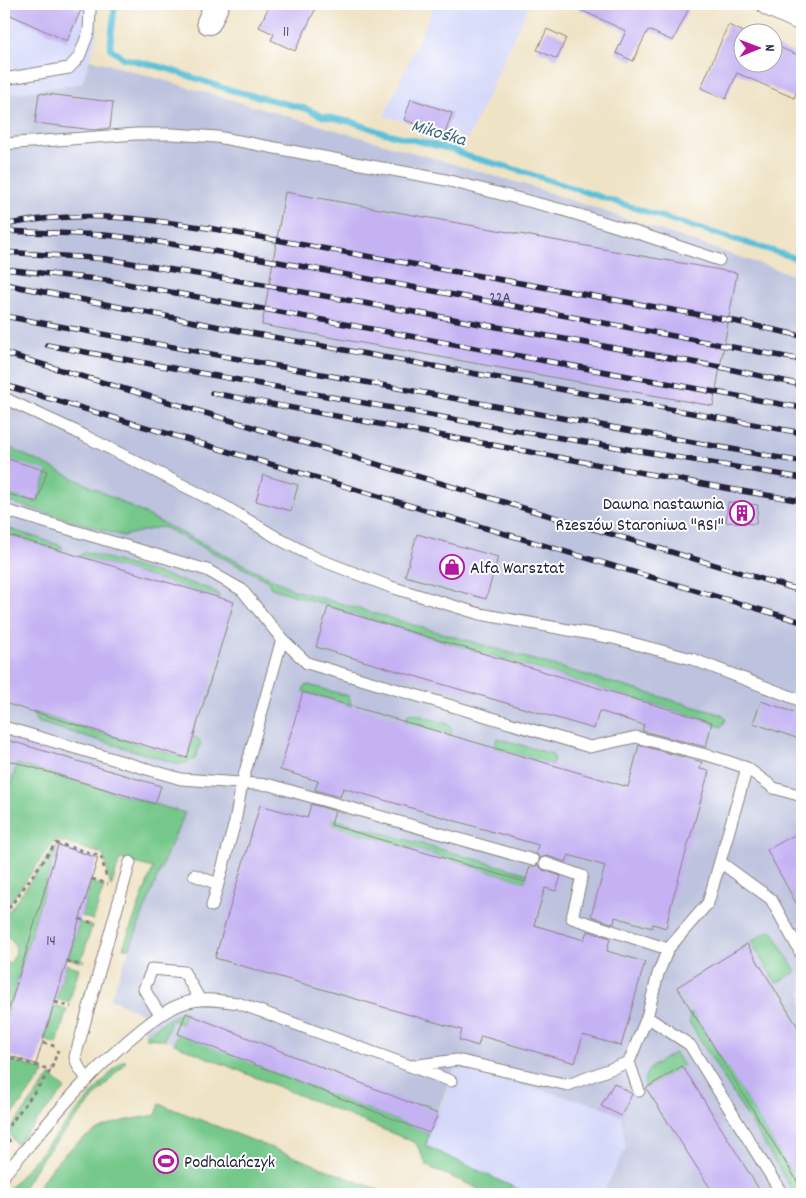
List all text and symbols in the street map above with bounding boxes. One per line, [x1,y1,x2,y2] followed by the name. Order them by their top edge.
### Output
[283,22,289,44] house number: 11
[734,22,784,72] north arrow
[759,44,779,52] text: N
[408,114,470,155] water label: Mikośka
[489,288,511,310] house number: 22A
[555,493,725,539] place label: Dawna nastawnia Rzeszów Staroniwa "RS1"
[729,500,755,526] building icon: Dawna nastawnia Rzeszów Staroniwa "RS1"
[439,554,465,580] shop icon: Alfa Warsztat
[470,557,565,582] place label: Alfa Warsztat
[46,931,56,953] house number: 14
[153,1148,179,1174] sports icon: Podhalańczyk
[184,1151,275,1176] place label: Podhalańczyk

